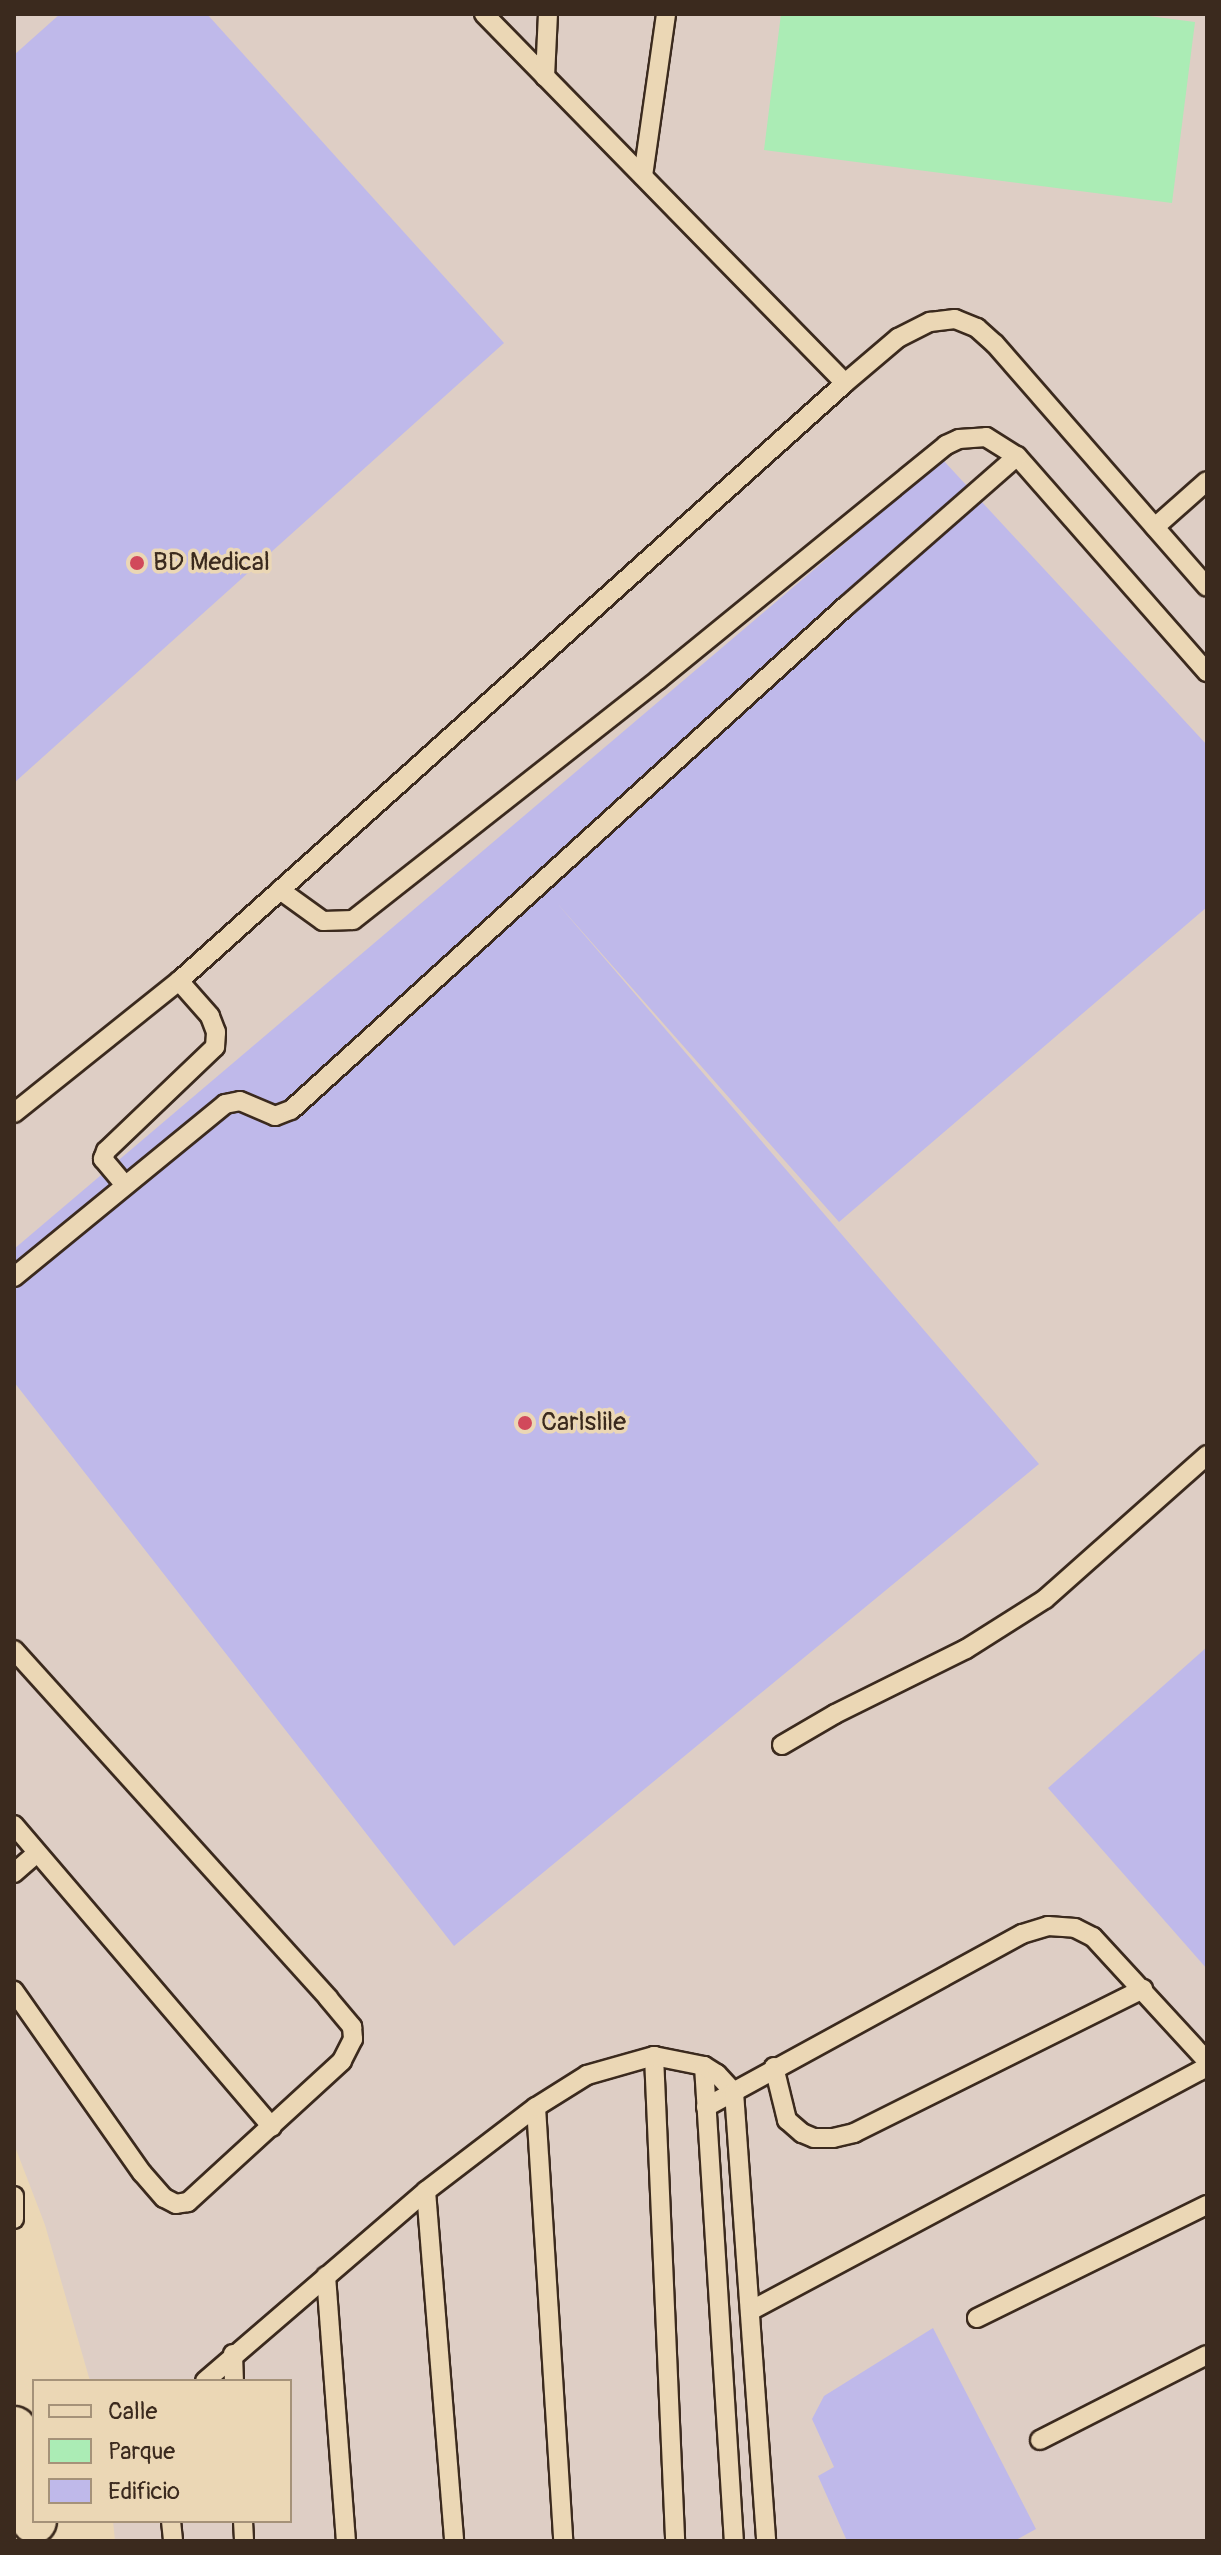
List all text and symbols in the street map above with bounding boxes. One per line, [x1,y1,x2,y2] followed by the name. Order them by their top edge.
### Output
[153,547,270,579] place label: BD Medical
[128,554,146,572] marker: BD Medical
[541,1407,626,1439] place label: Carlslile
[516,1414,534,1432] marker: Carlslile
[32,2379,292,2523] legend
[108,2397,157,2426] text: Calle
[108,2437,175,2466] text: Parque
[108,2477,180,2506] text: Edificio

